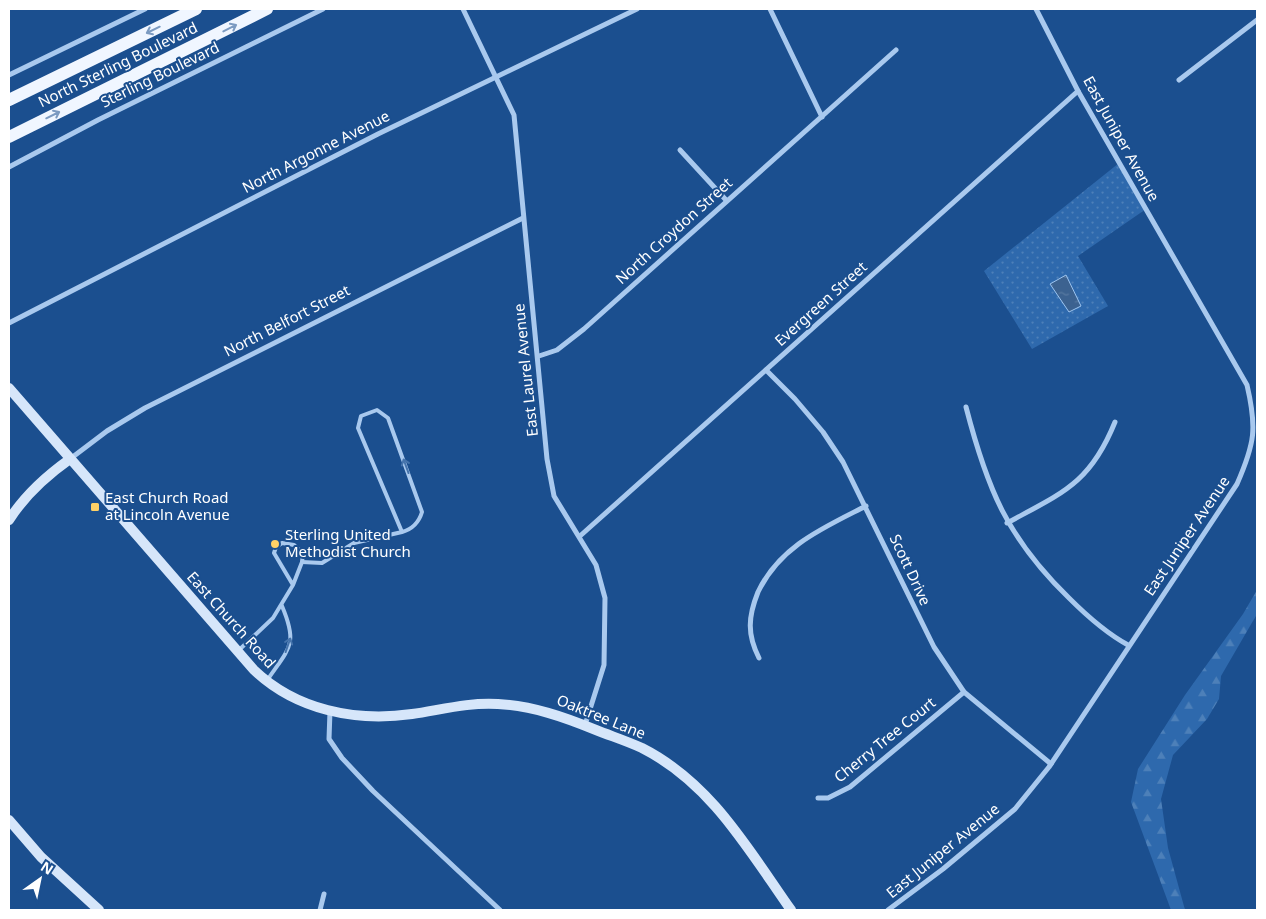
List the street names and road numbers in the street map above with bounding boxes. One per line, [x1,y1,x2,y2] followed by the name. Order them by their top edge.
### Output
[35,19,201,111] street label: North Sterling Boulevard
[98,38,222,112] street label: Sterling Boulevard
[1079,72,1165,205] street label: East Juniper Avenue
[238,105,393,197] street label: North Argonne Avenue
[611,172,736,288] street label: North Croydon Street
[770,256,871,350] street label: Evergreen Street
[220,279,354,361] street label: North Belfort Street
[508,303,542,438] street label: East Laurel Avenue
[1139,472,1234,599] street label: East Juniper Avenue
[886,531,936,608] street label: Scott Drive
[183,567,281,672] street label: East Church Road
[554,689,649,743] street label: Oaktree Lane
[830,692,940,786] street label: Cherry Tree Court
[882,798,1003,902] street label: East Juniper Avenue

